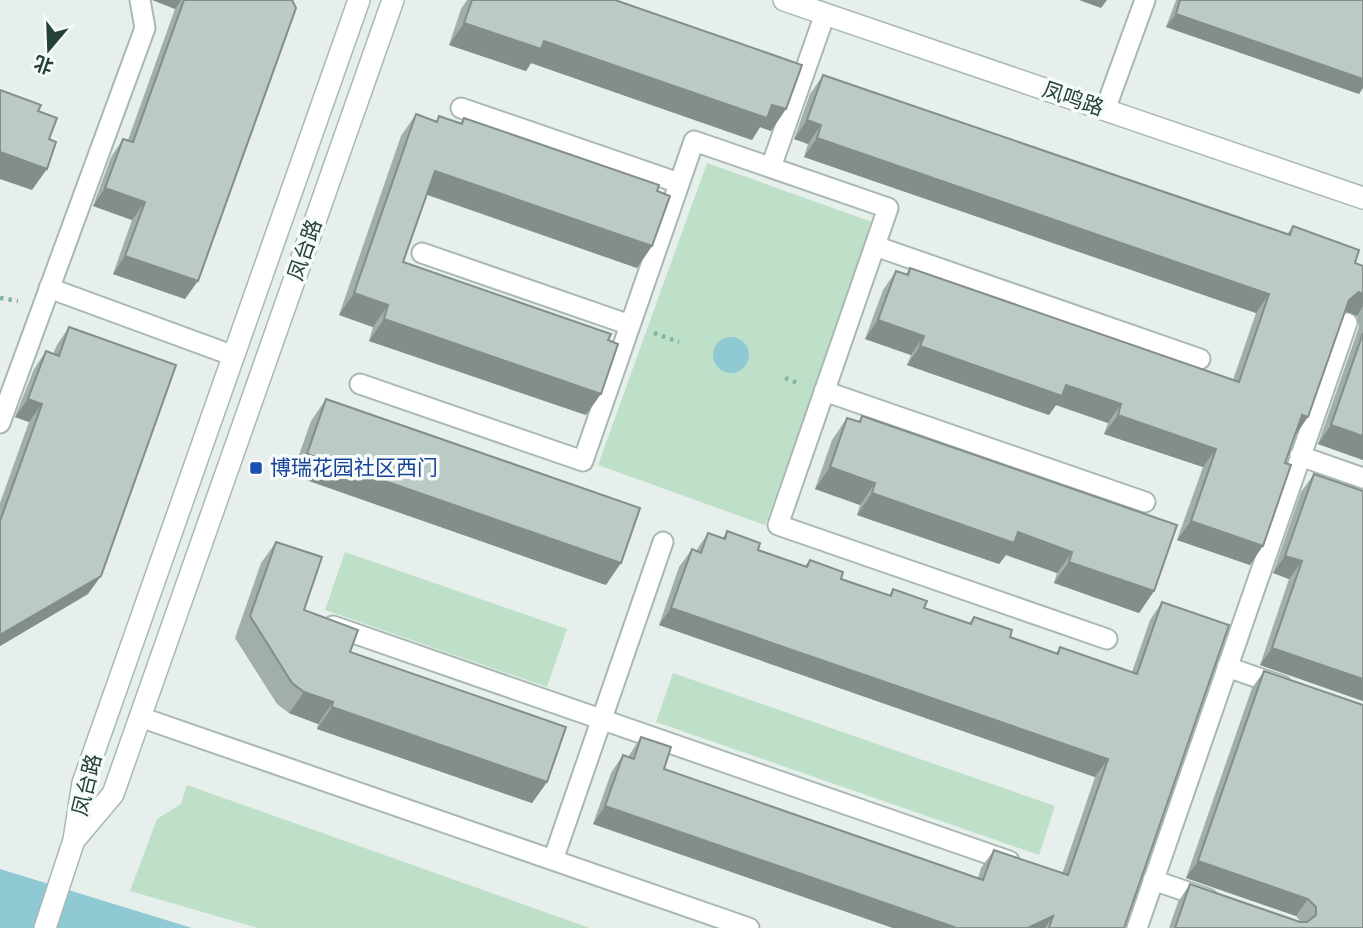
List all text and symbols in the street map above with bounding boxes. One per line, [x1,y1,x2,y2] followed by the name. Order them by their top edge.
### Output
[14,14,84,84] north arrow
[31,52,56,79] text: 北
[1040,76,1107,120] street label: 凤鸣路
[282,216,326,283] street label: 凤台路
[270,455,438,479] place label: 博瑞花园社区西门
[248,460,264,476] marker: 博瑞花园社区西门
[67,751,105,818] street label: 凤台路

